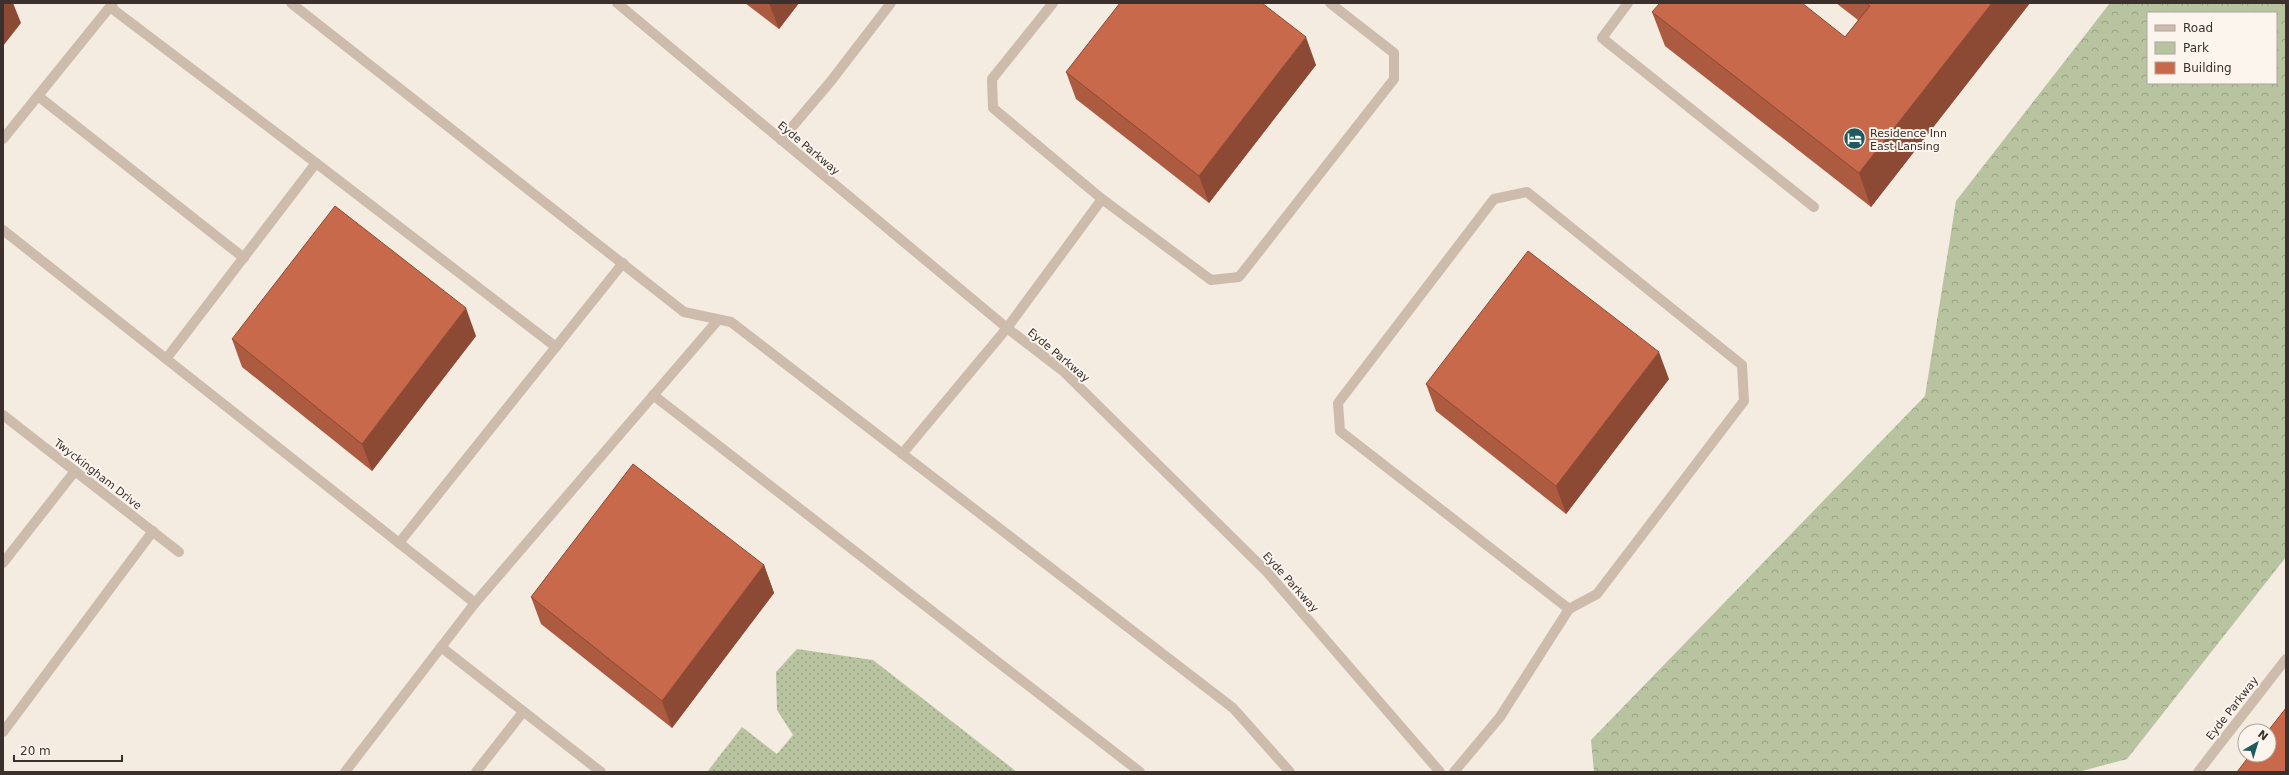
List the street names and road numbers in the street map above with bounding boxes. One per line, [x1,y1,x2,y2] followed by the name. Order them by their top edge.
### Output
[775,119,843,178] street label: Eyde Parkway
[1025,326,1093,385] street label: Eyde Parkway
[51,436,144,513] street label: Twyckingham Drive
[1260,549,1321,616] street label: Eyde Parkway
[2204,674,2261,743] street label: Eyde Parkway

